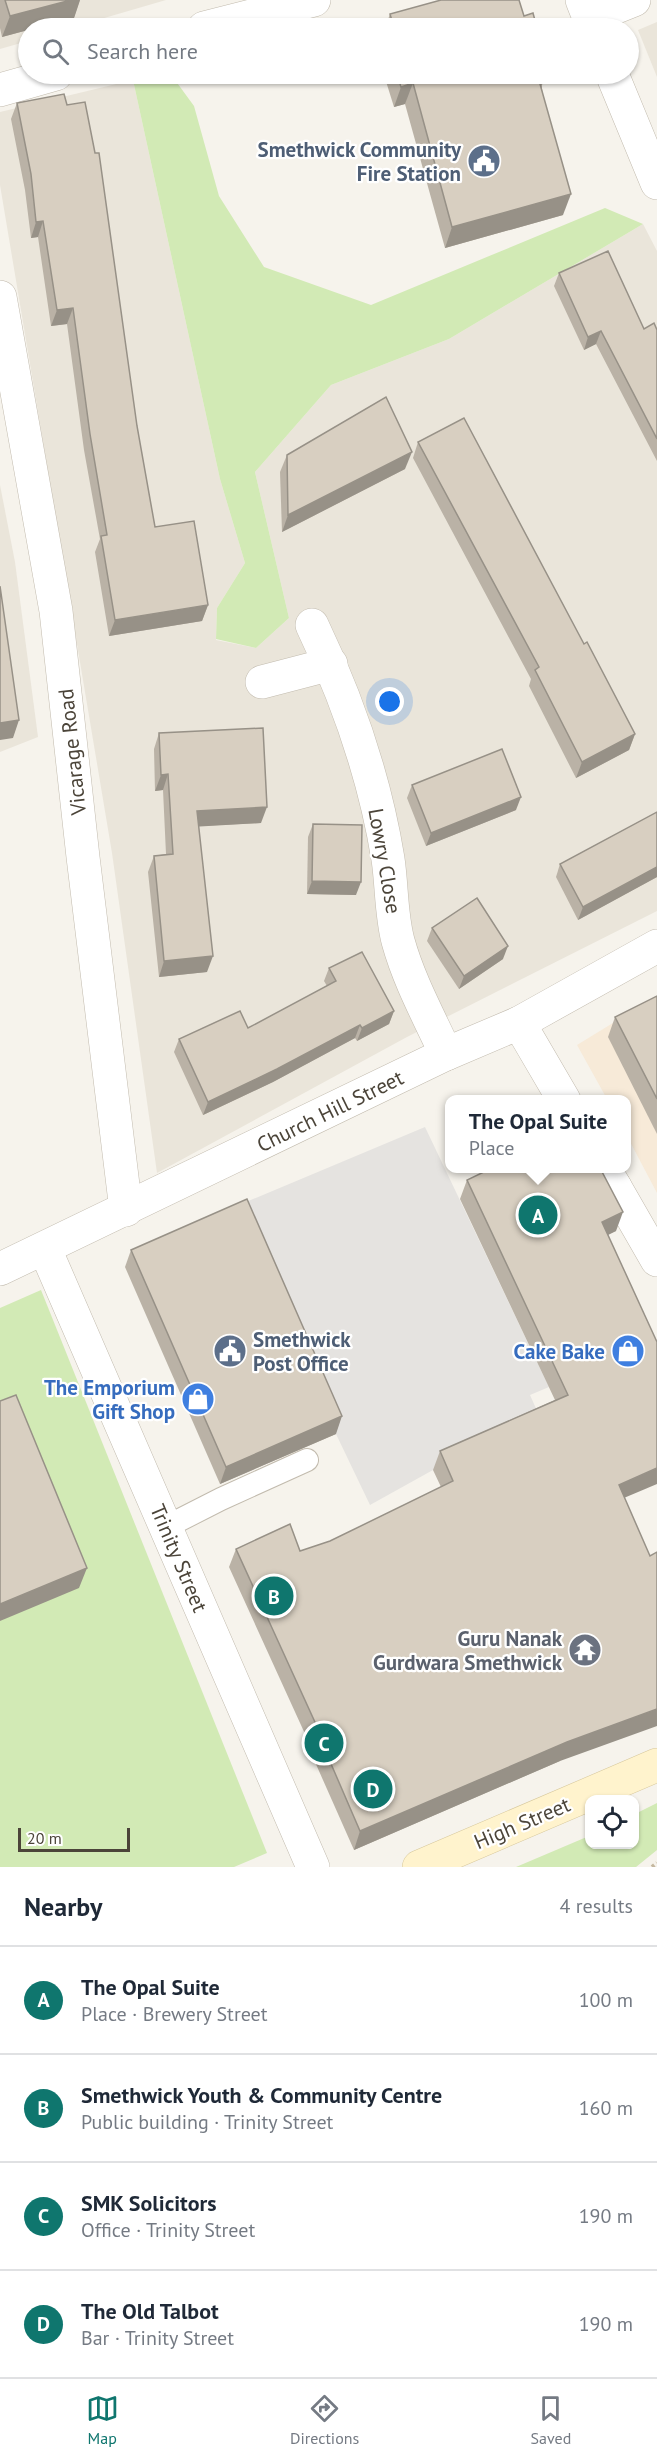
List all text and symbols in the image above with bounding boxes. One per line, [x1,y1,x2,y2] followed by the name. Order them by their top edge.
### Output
[18,18,639,84] search box
[39,35,72,68] icon: search
[87,37,198,65] text: Search here
[258,136,462,187] place label: Smethwick Community Fire Station
[466,143,502,179] public building icon: Smethwick Community Fire Station
[52,687,92,818] street label: Vicarage Road
[375,687,404,716] your location
[362,806,408,916] street label: Lowry Close
[252,1064,408,1158] street label: Church Hill Street
[445,1095,631,1173] popup
[469,1107,607,1135] text: The Opal Suite
[469,1135,514,1161] text: Place
[518,1192,558,1238] pin: A
[253,1326,351,1377] place label: Smethwick Post Office
[212,1333,248,1369] public building icon: Smethwick Post Office
[610,1333,646,1369] shop icon: Cake Bake
[513,1338,605,1365] place label: Cake Bake
[44,1374,175,1425] place label: The Emporium Gift Shop
[180,1381,216,1417] shop icon: The Emporium Gift Shop
[144,1500,214,1616] street label: Trinity Street
[254,1574,294,1618] pin: B
[373,1625,563,1676] place label: Guru Nanak Gurdwara Smethwick
[567,1632,603,1668] temple icon: Guru Nanak Gurdwara Smethwick
[304,1720,344,1766] pin: C
[354,1766,392,1812] pin: D
[470,1791,574,1855] street label: High Street
[585,1795,639,1849] map controls
[585,1795,639,1849] button: locate
[18,1825,130,1852] scale bar
[27,1828,62,1848] text: 20 m
[24,1890,102,1923] text: Nearby
[560,1893,633,1919] text: 4 results
[81,1973,220,2001] text: The Opal Suite
[37,1987,50,2013] text: A
[579,1987,633,2013] text: 100 m
[81,2001,268,2027] text: Place · Brewery Street
[81,2081,442,2109] text: Smethwick Youth & Community Centre
[38,2095,49,2121] text: B
[579,2095,633,2121] text: 160 m
[81,2109,333,2135] text: Public building · Trinity Street
[81,2189,217,2217] text: SMK Solicitors
[38,2203,49,2229] text: C
[579,2203,633,2229] text: 190 m
[81,2217,255,2243] text: Office · Trinity Street
[81,2297,219,2325] text: The Old Talbot
[37,2311,50,2337] text: D
[579,2311,633,2337] text: 190 m
[81,2325,234,2351] text: Bar · Trinity Street
[86,2392,119,2448] tab: Map
[290,2392,359,2448] tab: Directions
[531,2392,571,2448] tab: Saved

